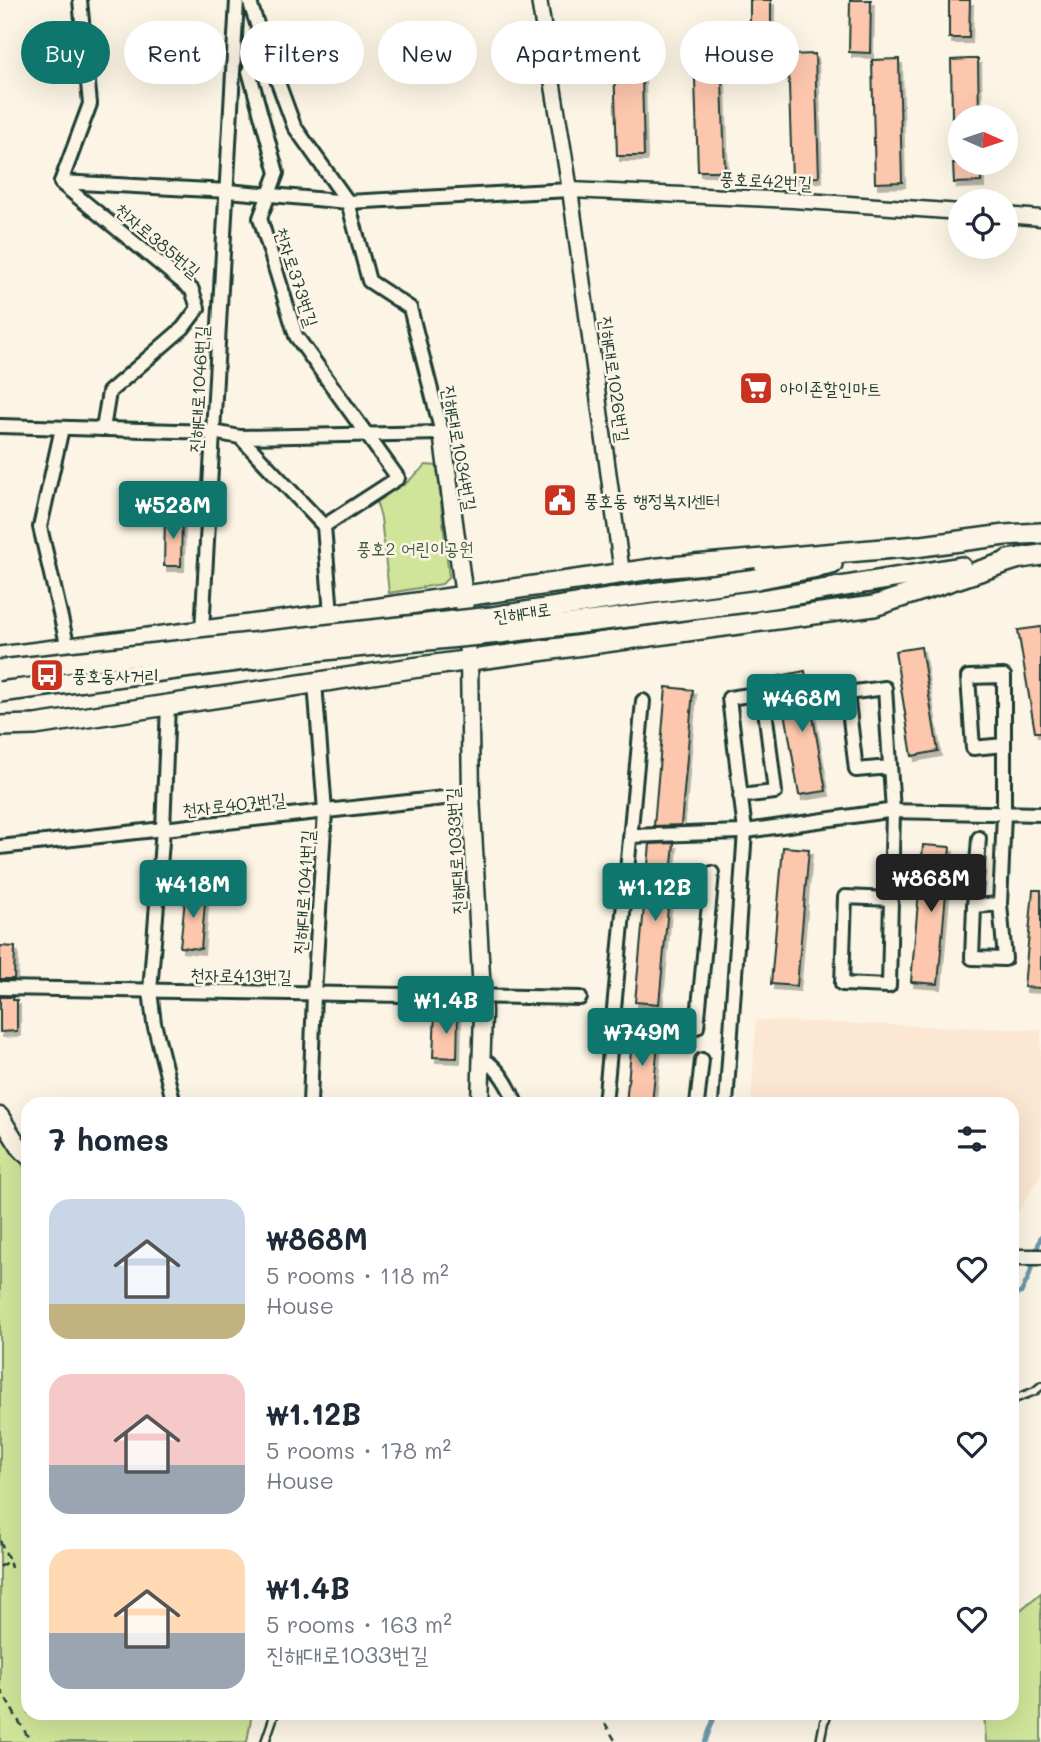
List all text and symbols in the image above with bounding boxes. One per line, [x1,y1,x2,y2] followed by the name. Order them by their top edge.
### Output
[21,21,110,84] chip: Buy
[124,21,226,84] chip: Rent
[240,21,364,84] chip: Filters
[378,21,477,84] chip: New
[491,21,666,84] chip: Apartment
[680,21,799,84] chip: House
[948,105,1018,175] north arrow
[948,105,1018,259] map controls
[719,166,814,194] street label: 풍호로42번길
[948,189,1018,259] button: locate
[110,197,206,283] street label: 천자로385번길
[270,224,325,330] street label: 천자로373번길
[594,314,636,444] street label: 진해대로1026번길
[183,324,213,453] street label: 진해대로1046번길
[737,369,775,407] supermarket icon: 아이존할인마트
[780,376,881,400] place label: 아이존할인마트
[437,383,483,513] street label: 진해대로1034번길
[541,481,579,519] public building icon: 풍호동 행정복지센터
[124,482,222,541] pin: ₩528M
[584,488,720,512] place label: 풍호동 행정복지센터
[135,489,211,519] text: ₩528M
[356,536,474,560] park label: 풍호2 어린이공원
[492,596,552,628] street label: 진해대로
[28,656,66,694] bus stop icon: 풍호동사거리
[72,663,159,687] place label: 풍호동사거리
[753,674,851,734] pin: ₩468M
[763,682,841,712] text: ₩468M
[440,786,470,915] street label: 진해대로1033번길
[181,787,288,821] street label: 천자로407번길
[287,828,319,955] street label: 진해대로1041번길
[882,855,980,914] pin: ₩868M
[144,860,242,920] pin: ₩418M
[892,862,970,892] text: ₩868M
[598,864,712,923] pin: ₩1.12B
[156,868,230,898] text: ₩418M
[619,871,691,901] text: ₩1.12B
[190,962,293,988] street label: 천자로413번길
[397,976,495,1036] pin: ₩1.4B
[414,984,478,1014] text: ₩1.4B
[593,1009,691,1068] pin: ₩749M
[604,1016,680,1046] text: ₩749M
[49,1119,169,1159] text: 7 homes
[953,1120,991,1158] icon: filters
[266,1218,368,1258] text: ₩868M
[105,1227,189,1311] icon: home
[953,1250,991,1288] icon: heart
[266,1260,449,1290] text: 5 rooms · 118 m²
[266,1290,334,1320] text: House
[266,1393,361,1433] text: ₩1.12B
[105,1402,189,1486] icon: home
[953,1425,991,1463] icon: heart
[266,1435,451,1465] text: 5 rooms · 178 m²
[266,1465,334,1495] text: House
[266,1567,350,1607] text: ₩1.4B
[105,1577,189,1661] icon: home
[953,1600,991,1638] icon: heart
[266,1609,452,1639] text: 5 rooms · 163 m²
[266,1639,428,1669] text: 진해대로1033번길

